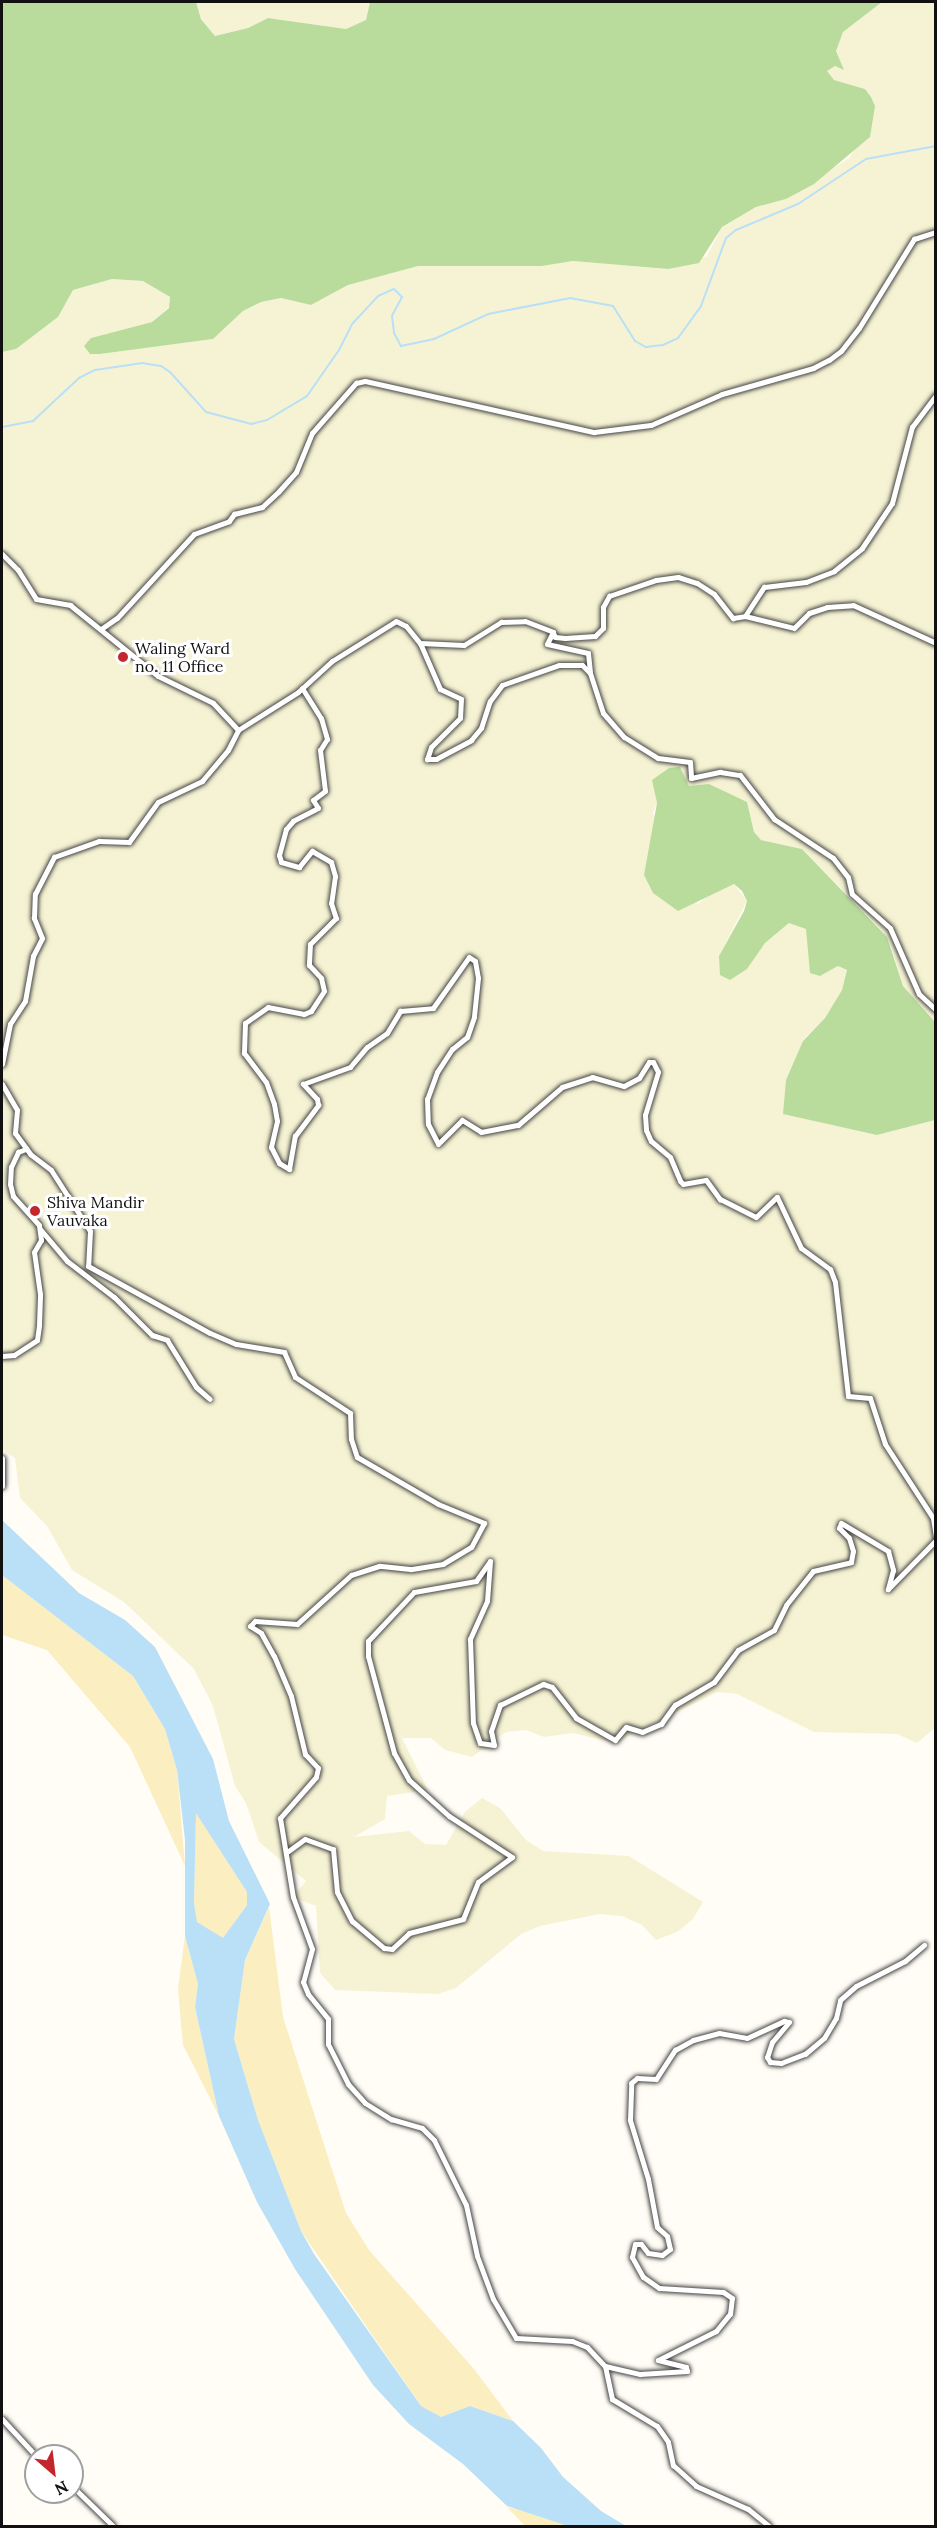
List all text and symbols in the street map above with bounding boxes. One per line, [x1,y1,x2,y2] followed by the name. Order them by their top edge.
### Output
[135,638,230,676] place label: Waling Ward no. 11 Office
[116,650,130,664] marker: Waling Ward no. 11 Office
[47,1192,144,1230] place label: Shiva Mandir Vauvaka
[28,1204,42,1218] marker: Shiva Mandir Vauvaka
[24,2444,84,2504] north arrow
[51,2476,72,2500] text: N

